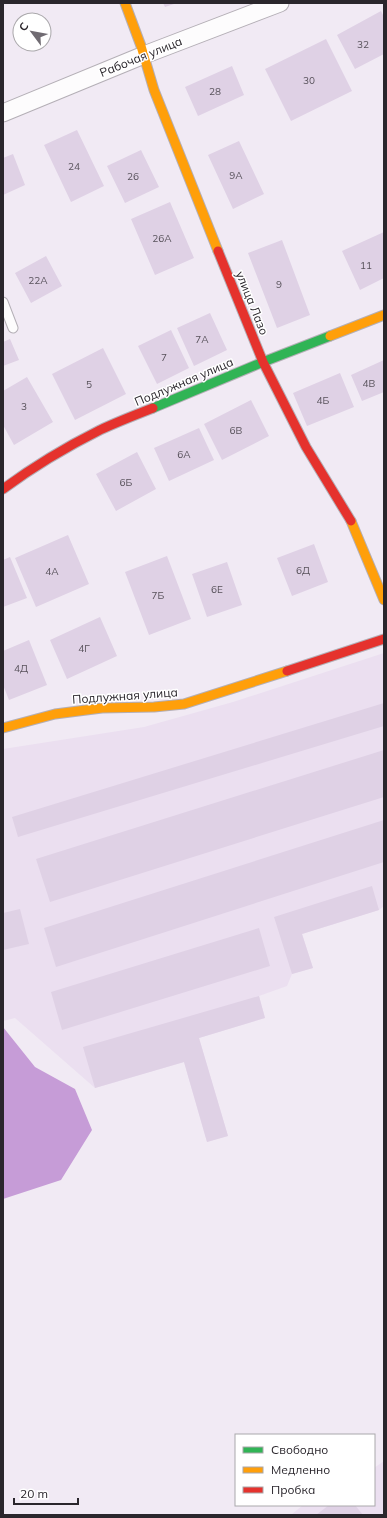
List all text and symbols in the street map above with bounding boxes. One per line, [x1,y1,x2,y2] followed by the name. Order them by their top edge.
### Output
[12,12,52,52] north arrow
[16,19,32,34] text: С
[97,33,184,80] street label: Рабочая улица
[357,38,369,51] house number: 32
[303,74,315,87] house number: 30
[209,85,221,98] house number: 28
[68,160,80,173] house number: 24
[229,169,243,182] house number: 9А
[127,170,139,183] house number: 26
[152,232,172,245] house number: 26А
[360,259,372,272] house number: 11
[233,269,272,337] street label: улица Лазо
[28,274,48,287] house number: 22А
[276,278,282,291] house number: 9
[195,333,209,346] house number: 7А
[161,351,167,364] house number: 7
[132,354,235,409] street label: Подлужная улица
[363,377,376,390] house number: 4В
[86,378,92,391] house number: 5
[317,394,330,407] house number: 4Б
[21,400,27,413] house number: 3
[230,424,243,437] house number: 6В
[177,448,191,461] house number: 6А
[120,476,133,489] house number: 6Б
[296,564,310,577] house number: 6Д
[45,565,59,578] house number: 4А
[211,583,223,596] house number: 6Е
[152,589,165,602] house number: 7Б
[78,642,90,655] house number: 4Г
[14,662,28,675] house number: 4Д
[72,684,178,707] street label: Подлужная улица
[235,1434,375,1506] legend
[271,1442,328,1457] text: Свободно
[271,1462,330,1477] text: Медленно
[14,1480,78,1506] scale bar
[271,1482,315,1497] text: Пробка
[20,1486,48,1501] text: 20 m

